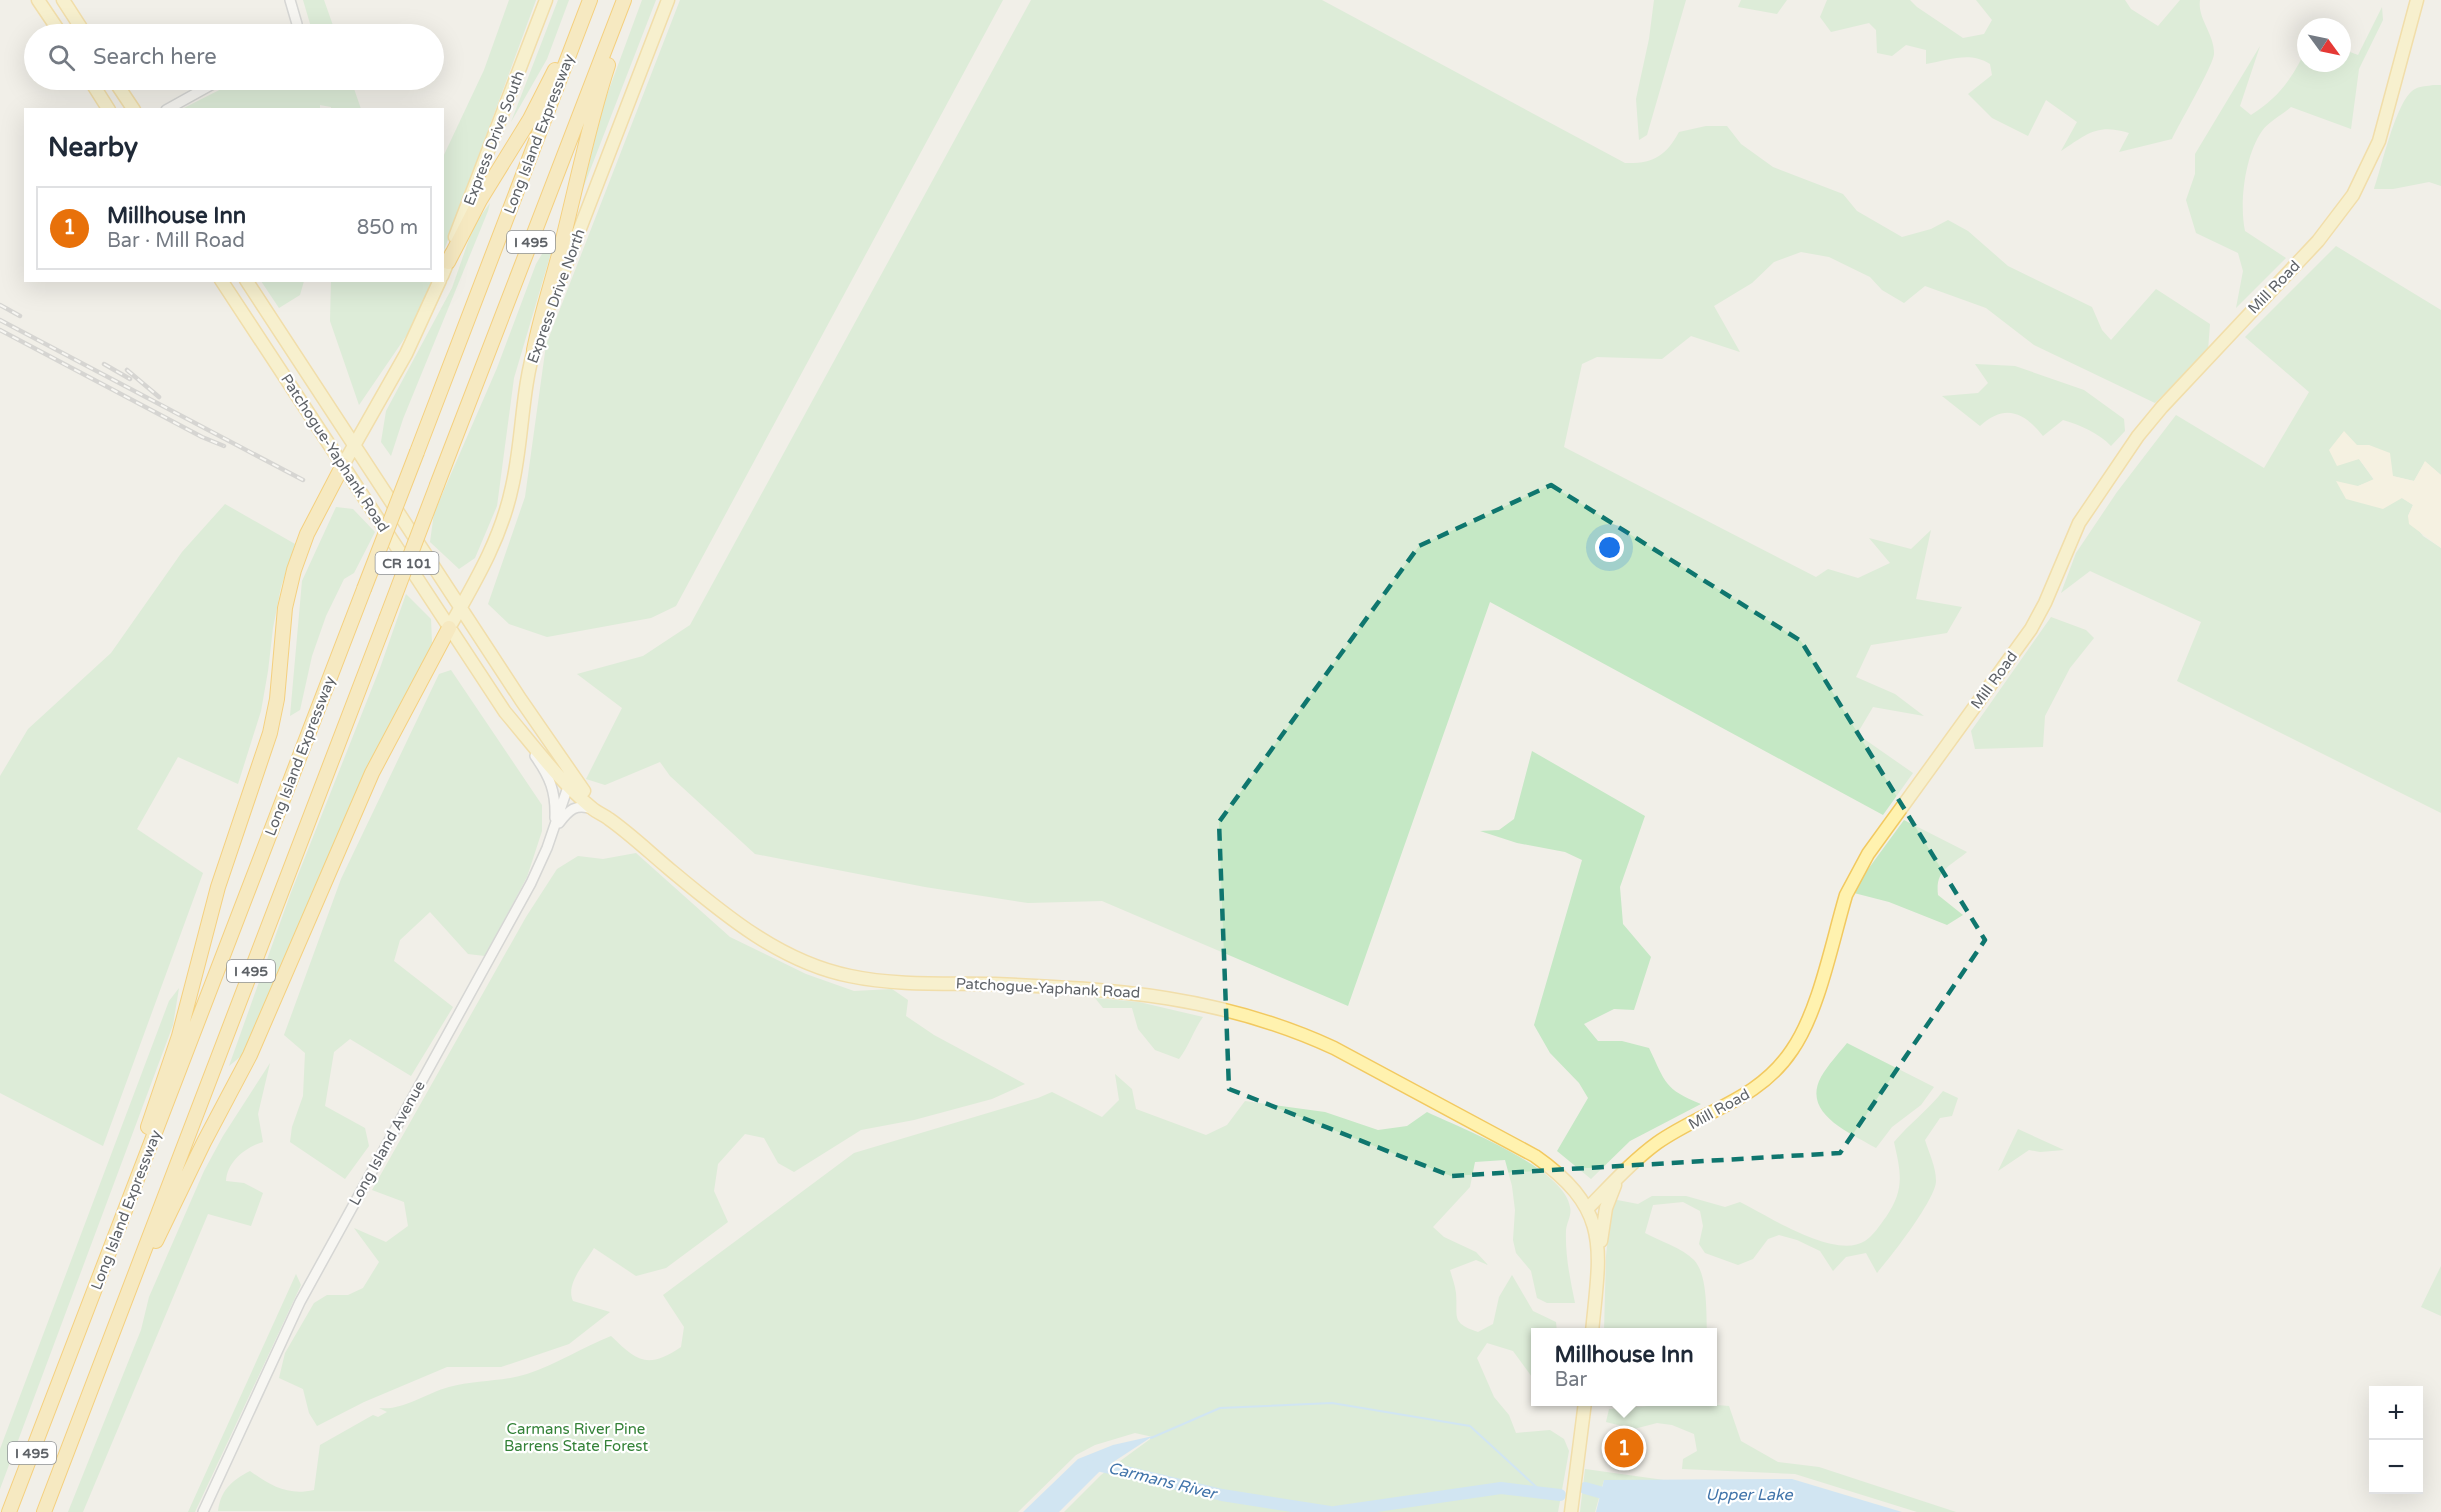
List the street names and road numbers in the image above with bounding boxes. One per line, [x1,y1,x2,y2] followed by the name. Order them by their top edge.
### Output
[500,51,578,217] street label: Long Island Expressway
[460,68,528,208] street label: Express Drive South
[523,226,589,366] street label: Express Drive North
[507,231,555,253] road number: I 495
[2244,257,2304,317] street label: Mill Road
[277,371,393,535] street label: Patchogue-Yaphank Road
[376,552,438,574] road number: CR 101
[1967,648,2021,712] street label: Mill Road
[261,673,339,839] street label: Long Island Expressway
[227,960,275,982] road number: I 495
[955,974,1141,1002] street label: Patchogue-Yaphank Road
[345,1077,429,1209] street label: Long Island Avenue
[1685,1085,1753,1133] street label: Mill Road
[87,1127,165,1293] street label: Long Island Expressway
[8,1442,56,1464] road number: I 495

